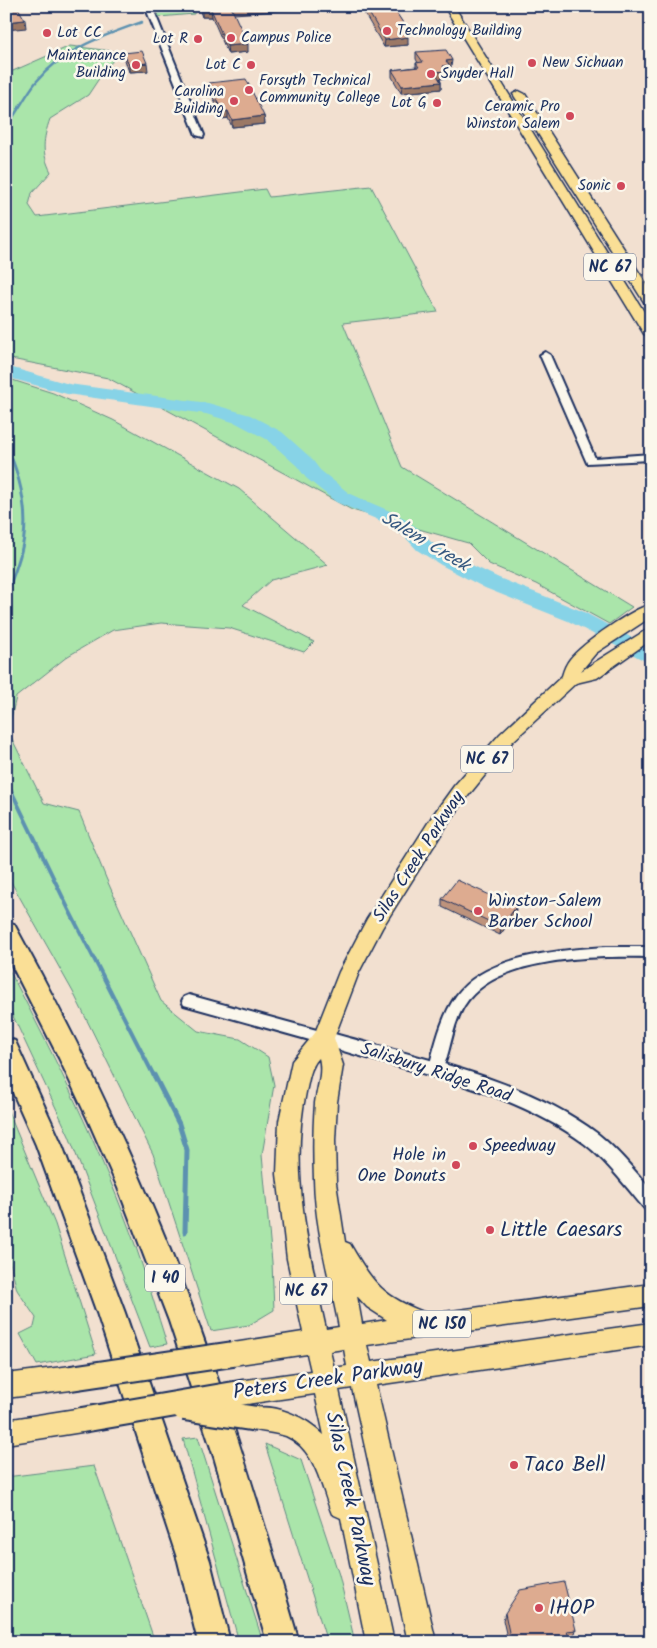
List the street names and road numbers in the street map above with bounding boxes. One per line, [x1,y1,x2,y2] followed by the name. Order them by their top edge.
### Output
[584,253,636,280] road number: NC 67
[461,746,513,772] road number: NC 67
[366,785,473,929] street label: Silas Creek Parkway
[356,1035,516,1111] street label: Salisbury Ridge Road
[145,1264,185,1292] road number: I 40
[280,1278,332,1304] road number: NC 67
[413,1310,471,1338] road number: NC 150
[231,1350,425,1410] street label: Peters Creek Parkway
[315,1409,385,1589] street label: Silas Creek Parkway

